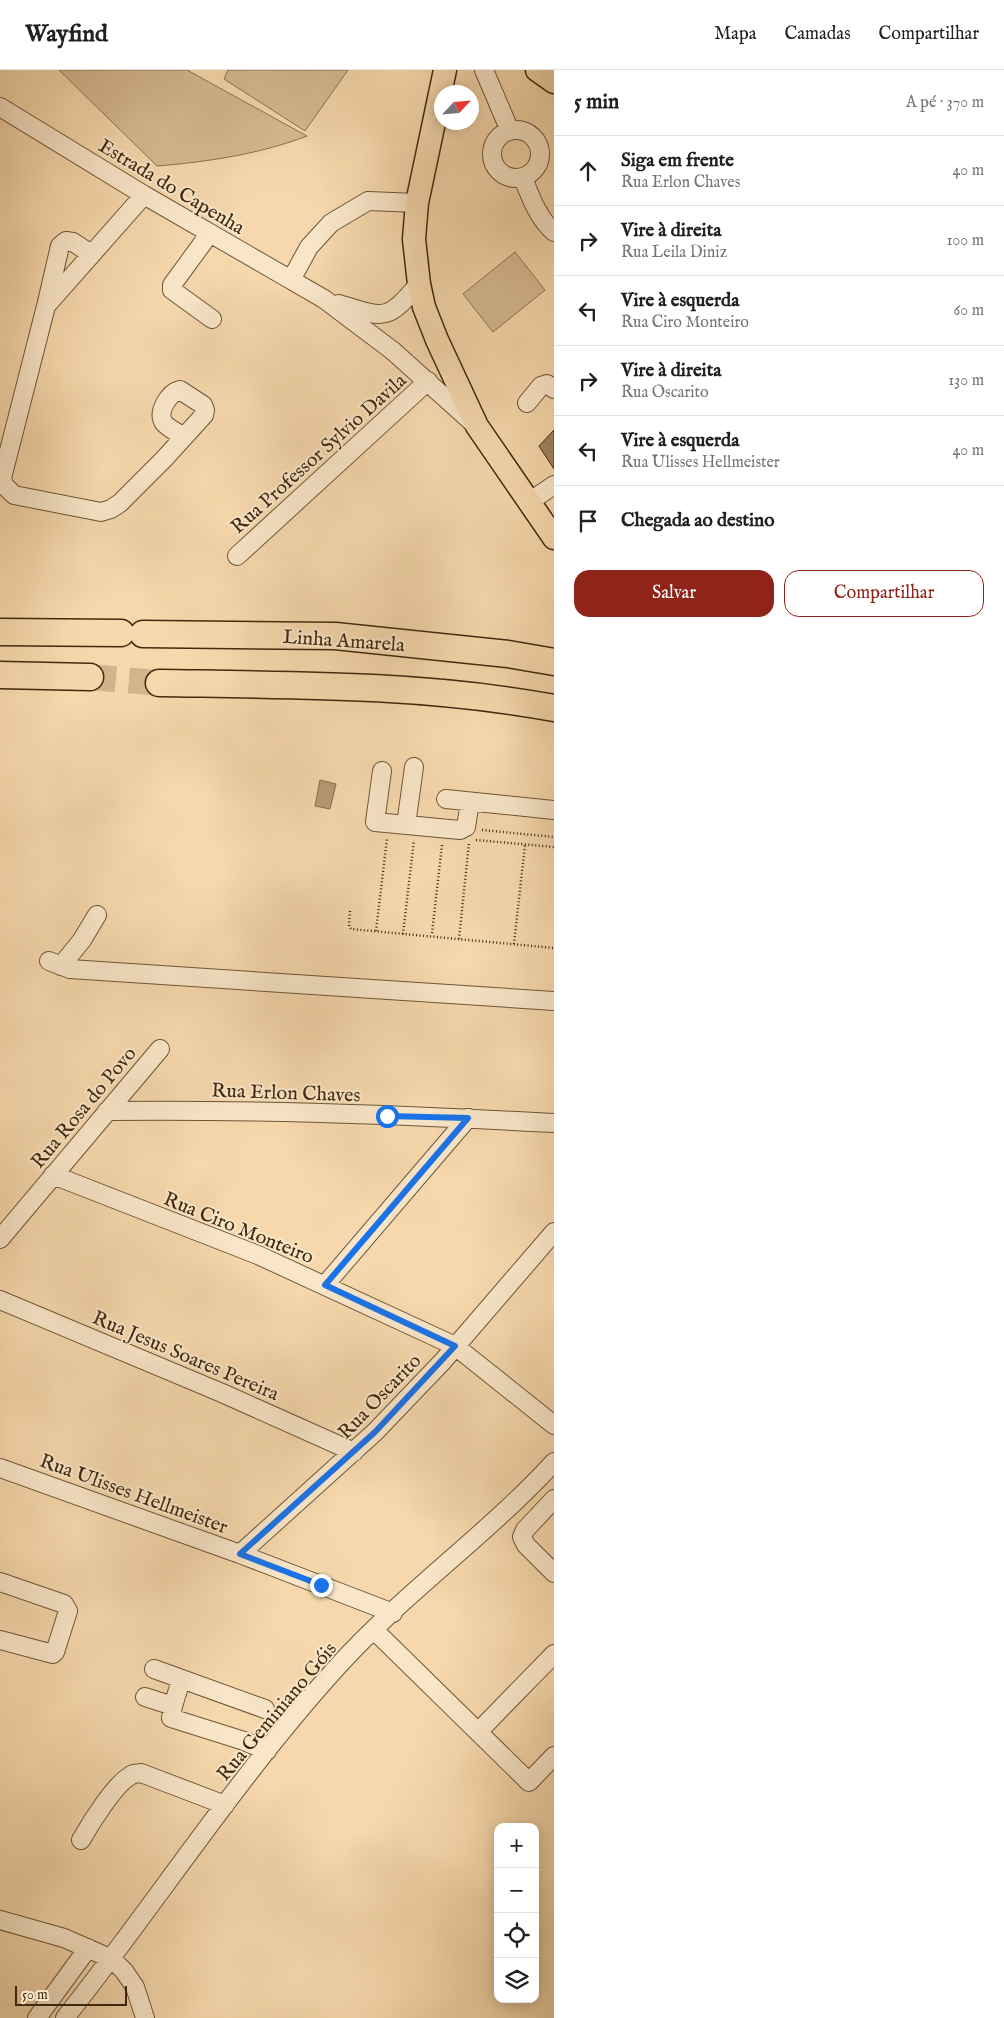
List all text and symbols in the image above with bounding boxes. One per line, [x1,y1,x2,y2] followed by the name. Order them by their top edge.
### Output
[25,19,108,50] text: Wayfind
[714,23,756,46] text: Mapa
[784,23,850,46] text: Camadas
[878,23,979,46] text: Compartilhar
[434,85,479,130] north arrow
[574,89,619,116] text: 5 min
[906,93,984,113] text: A pé · 370 m
[94,134,249,241] street label: Estrada do Capenha
[621,149,734,173] text: Siga em frente
[574,157,602,185] icon: ahead
[952,161,984,181] text: 40 m
[621,173,740,193] text: Rua Erlon Chaves
[621,219,721,243] text: Vire à direita
[574,227,602,255] icon: right
[947,231,984,251] text: 100 m
[621,243,727,263] text: Rua Leila Diniz
[621,289,739,313] text: Vire à esquerda
[574,297,602,325] icon: left
[954,301,984,321] text: 60 m
[621,313,749,333] text: Rua Ciro Monteiro
[621,359,721,383] text: Vire à direita
[574,367,602,395] icon: right
[226,368,412,540] street label: Rua Professor Sylvio Davila
[948,371,984,391] text: 130 m
[621,383,709,403] text: Rua Oscarito
[621,429,739,453] text: Vire à esquerda
[574,437,602,465] icon: left
[952,441,984,461] text: 40 m
[621,453,780,473] text: Rua Ulisses Hellmeister
[574,507,602,535] icon: arrive
[621,509,774,533] text: Chegada ao destino
[574,570,774,617] button: Salvar
[784,570,984,617] button: Compartilhar
[282,625,406,658] street label: Linha Amarela
[26,1042,143,1174] street label: Rua Rosa do Povo
[211,1078,361,1109] street label: Rua Erlon Chaves
[376,1105,399,1128] route start
[160,1187,317,1270] street label: Rua Ciro Monteiro
[88,1306,283,1407] street label: Rua Jesus Soares Pereira
[333,1349,427,1445] street label: Rua Oscarito
[36,1449,232,1540] street label: Rua Ulisses Hellmeister
[310,1574,333,1597] route end
[212,1637,343,1787] street label: Rua Geminiano Góis
[494,1823,539,2003] map controls
[494,1823,539,1868] button: +
[494,1868,539,1913] button: −
[494,1913,539,1958] button: locate
[494,1958,539,2003] button: layers
[15,1983,128,2006] scale bar
[22,1986,48,2004] text: 50 m

